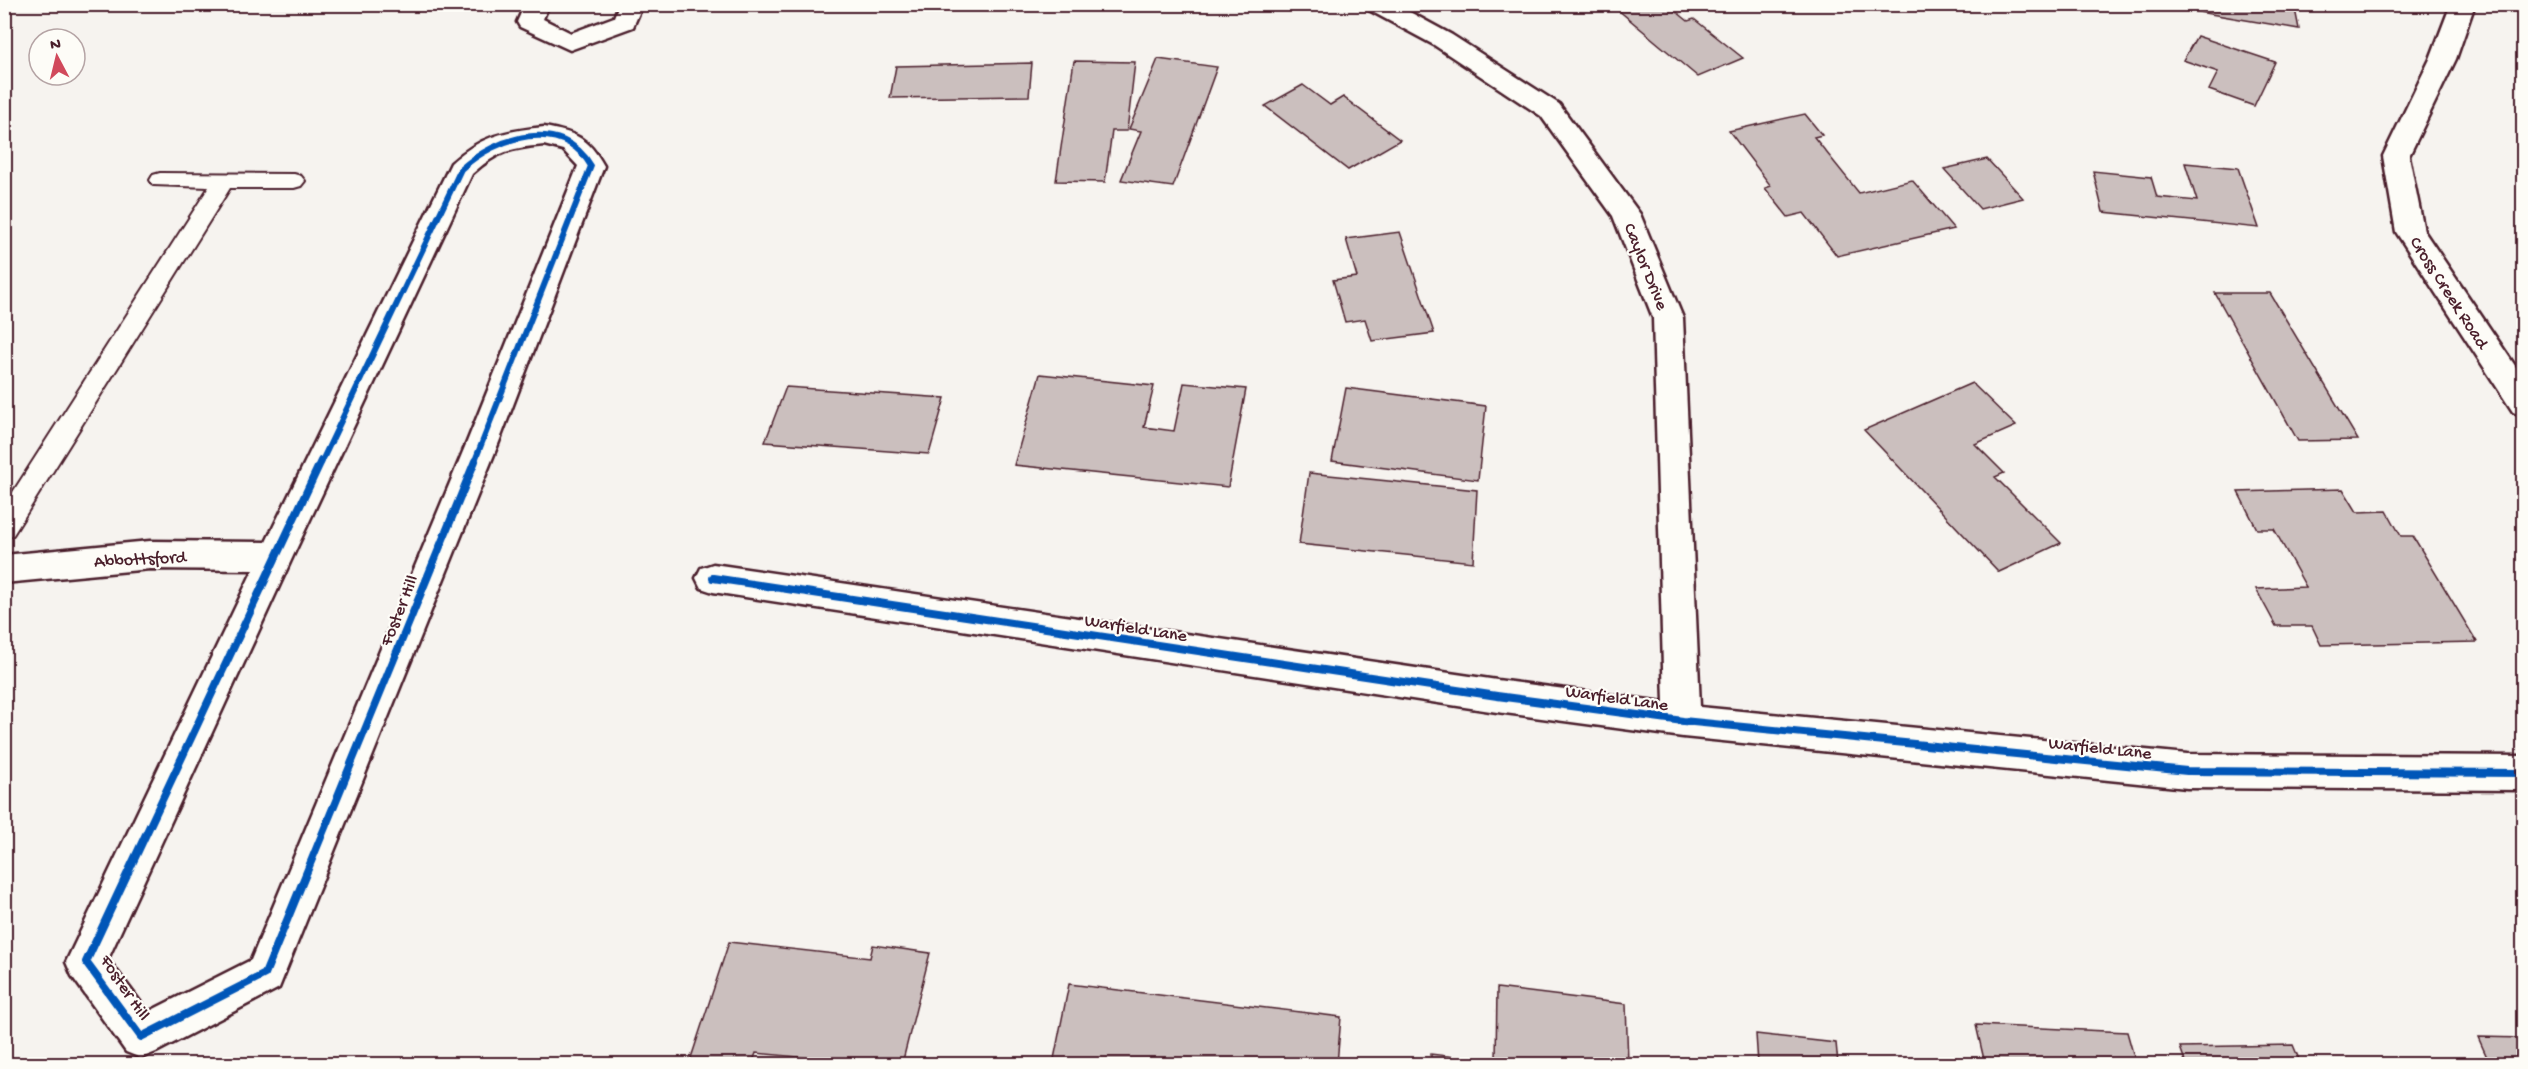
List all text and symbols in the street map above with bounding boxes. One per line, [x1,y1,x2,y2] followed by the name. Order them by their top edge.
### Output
[27,27,87,87] north arrow
[49,35,62,56] text: N
[1618,220,1672,314] street label: Caylor Drive
[2404,233,2493,355] street label: Cross Creek Road
[94,548,188,573] street label: Abbottsford
[376,572,424,650] street label: Foster Hill
[1083,611,1189,648] street label: Warfield Lane
[1564,682,1670,717] street label: Warfield Lane
[2047,734,2153,765] street label: Warfield Lane
[94,951,153,1025] street label: Foster Hill

